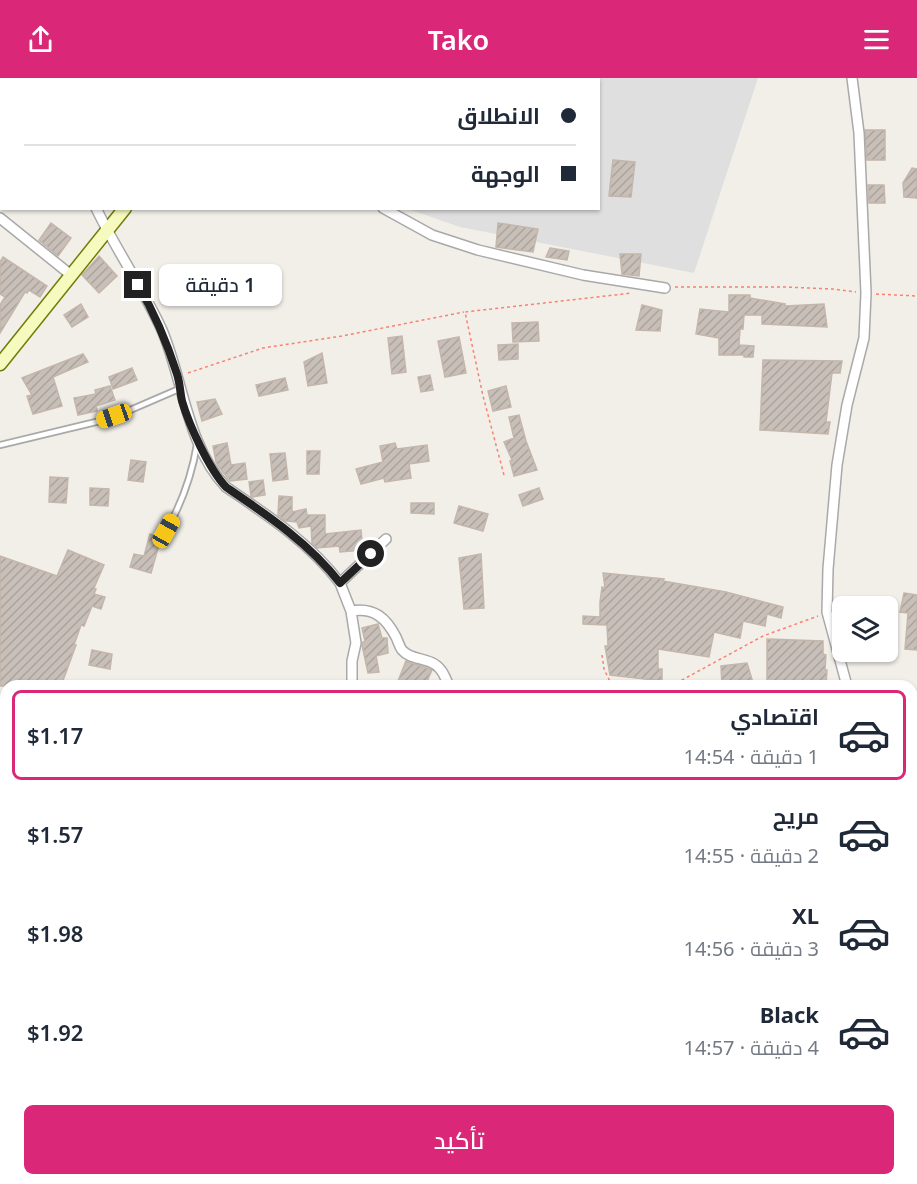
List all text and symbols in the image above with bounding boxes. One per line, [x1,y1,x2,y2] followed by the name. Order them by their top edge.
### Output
[428,21,489,58] text: Tako
[24,23,57,56] icon: share
[860,23,893,56] icon: menu
[457,100,540,130] text: الانطلاق
[471,158,540,188] text: الوجهة
[159,264,282,306] callout: 1 دقيقة
[124,271,151,298] route end
[186,271,255,298] text: 1 دقيقة
[94,402,134,430] car
[149,511,183,551] car
[357,540,384,567] route start
[832,596,898,662] map controls
[832,596,898,662] button: layers
[730,701,819,731] text: اقتصادي
[837,708,891,762] icon: car
[27,720,83,750] text: $1.17
[683,743,819,770] text: 1 دقيقة · 14:54
[773,800,819,830] text: مريح
[837,807,891,861] icon: car
[27,819,83,849] text: $1.57
[683,842,819,869] text: 2 دقيقة · 14:55
[792,900,819,930] text: XL
[837,906,891,960] icon: car
[27,918,83,948] text: $1.98
[683,935,819,962] text: 3 دقيقة · 14:56
[760,999,819,1029] text: Black
[837,1005,891,1059] icon: car
[27,1017,83,1047] text: $1.92
[683,1034,819,1061] text: 4 دقيقة · 14:57
[24,1105,894,1174] button: تأكيد

